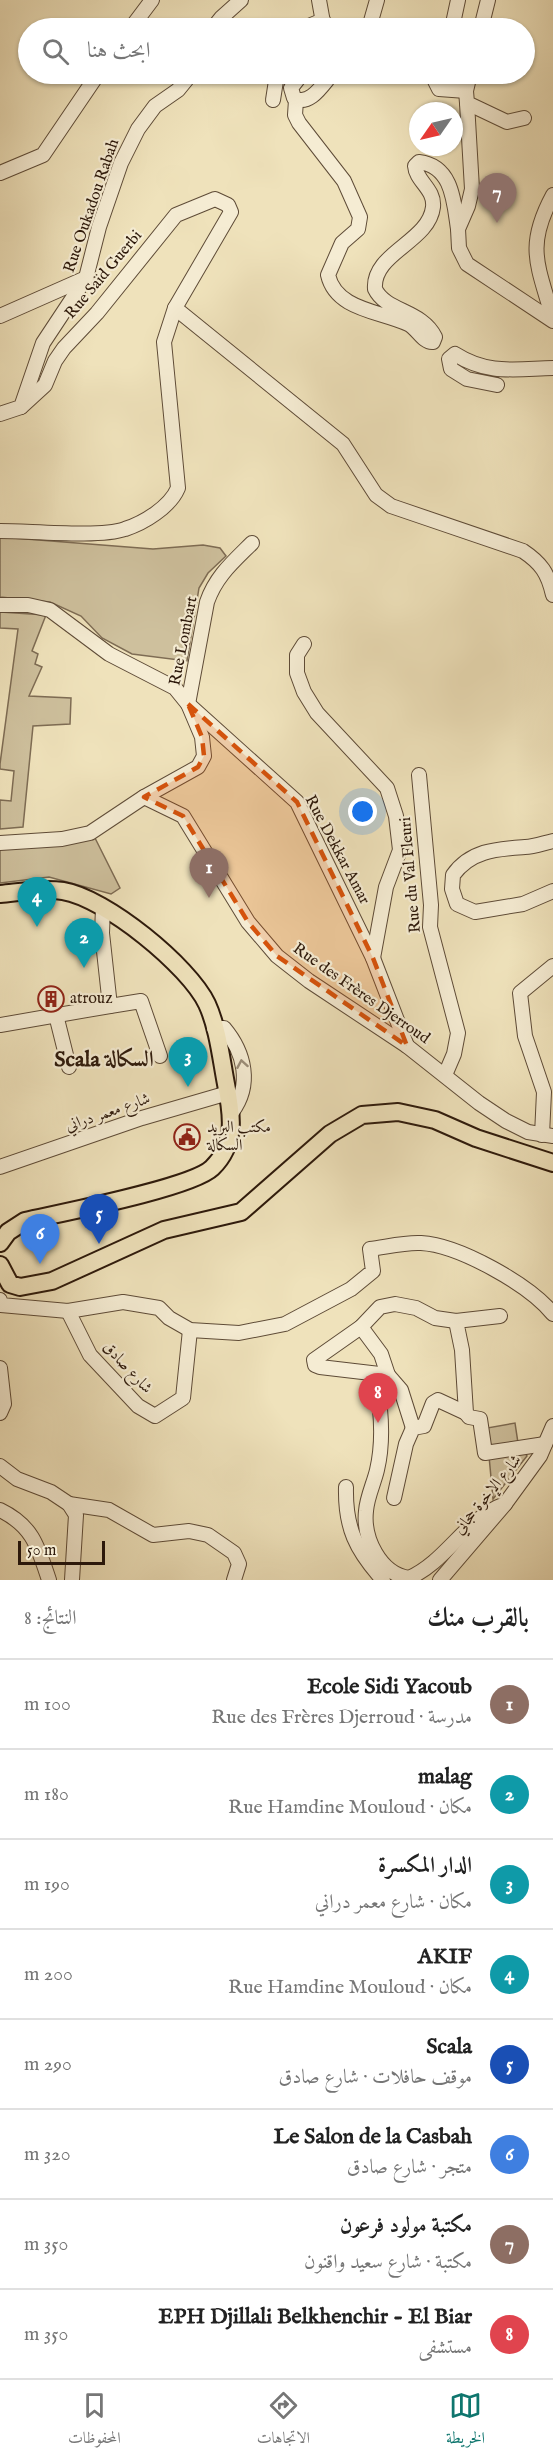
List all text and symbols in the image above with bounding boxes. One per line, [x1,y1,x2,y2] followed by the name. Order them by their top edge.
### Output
[18,18,535,84] search box
[39,35,72,68] icon: search
[87,37,150,65] text: ابحث هنا
[409,102,463,156] north arrow
[60,136,124,276] street label: Rue Oukadou Rabah
[478,174,516,223] pin: 7
[61,227,147,323] street label: Rue Saïd Guerbi
[166,594,203,687] street label: Rue Lombart
[300,792,374,908] street label: Rue Dekkar Amar
[348,797,377,826] your location
[396,816,426,934] street label: Rue du Val Fleuri
[190,848,228,898] pin: 1
[18,878,57,927] pin: 4
[64,918,104,968] pin: 2
[289,939,434,1049] street label: Rue des Frères Djerroud
[36,984,66,1014] building icon: atrouz
[70,989,113,1009] place label: atrouz
[168,1038,207,1087] pin: 3
[54,1046,154,1074] district label: Scala السكالة
[236,1060,248,1069] one-way arrow
[63,1089,154,1139] street label: شارع معمر دراني
[206,1118,271,1156] place label: مكتب البريد السكالة
[172,1122,202,1152] public building icon: مكتب البريد السكالة
[80,1194,118,1244] pin: 5
[20,1214,60,1264] pin: 6
[96,1338,156,1400] street label: شارع صادق
[358,1374,398,1423] pin: 8
[450,1451,528,1540] street label: شارع الإخوة حجاني
[18,1538,105,1566] scale bar
[27,1541,56,1561] text: 50 m
[427,1602,529,1635] text: بالقرب منك
[24,1606,77,1631] text: النتائج: 8
[307,1673,472,1701] text: Ecole Sidi Yacoub
[24,1692,71,1717] text: 100 m
[506,1692,513,1717] text: 1
[211,1705,472,1730] text: مدرسة · Rue des Frères Djerroud
[418,1763,472,1791] text: malag
[24,1782,69,1807] text: 180 m
[505,1782,514,1807] text: 2
[228,1795,472,1820] text: مكان · Rue Hamdine Mouloud
[378,1852,472,1880] text: الدار المكسرة
[24,1872,70,1897] text: 190 m
[506,1872,513,1897] text: 3
[315,1890,472,1915] text: مكان · شارع معمر دراني
[418,1943,472,1971] text: AKIF
[24,1962,73,1987] text: 200 m
[505,1962,514,1987] text: 4
[228,1975,472,2000] text: مكان · Rue Hamdine Mouloud
[426,2033,472,2061] text: Scala
[24,2052,72,2077] text: 290 m
[506,2052,513,2077] text: 5
[279,2065,472,2090] text: موقف حافلات · شارع صادق
[273,2123,472,2151] text: Le Salon de la Casbah
[24,2142,71,2167] text: 320 m
[505,2142,514,2167] text: 6
[347,2155,472,2180] text: متجر · شارع صادق
[340,2212,472,2240] text: مكتبة مولود فرعون
[24,2232,68,2257] text: 350 m
[505,2232,514,2257] text: 7
[304,2250,472,2275] text: مكتبة · شارع سعيد واقنون
[158,2303,472,2331] text: EPH Djillali Belkhenchir - El Biar
[24,2322,68,2347] text: 350 m
[506,2322,513,2347] text: 8
[419,2335,472,2360] text: مستشفى
[68,2389,121,2453] tab: المحفوظات
[257,2389,310,2453] tab: الاتجاهات
[446,2389,485,2453] tab: الخريطة

